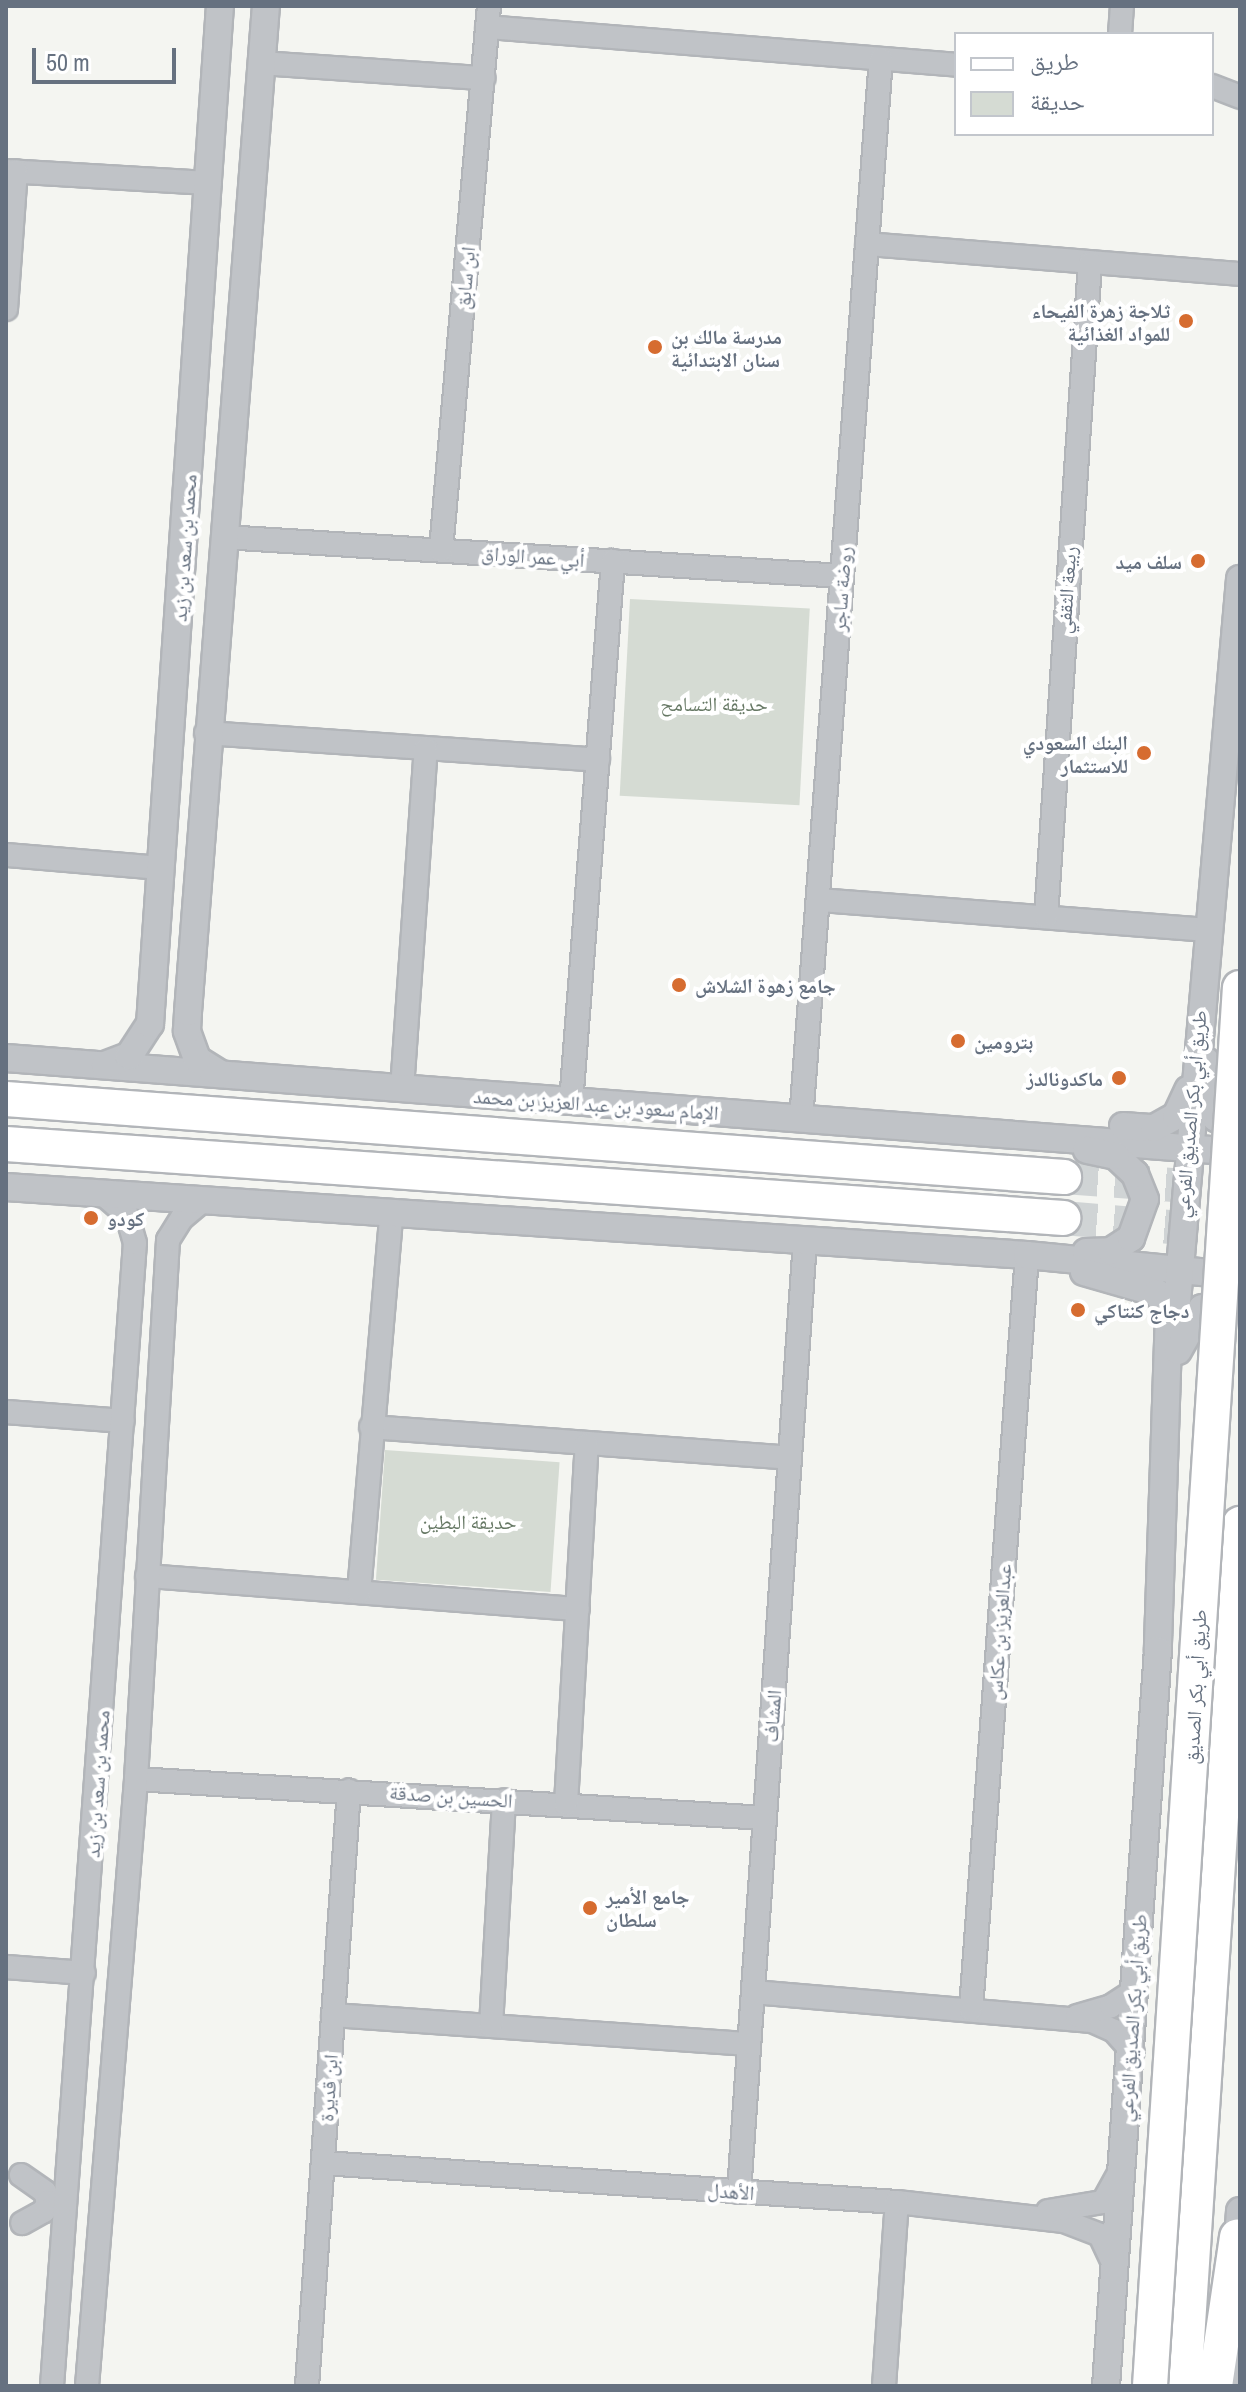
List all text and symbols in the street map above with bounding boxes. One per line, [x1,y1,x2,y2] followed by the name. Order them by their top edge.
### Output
[36,32,180,82] scale bar
[954,32,1214,136] legend
[1030,45,1079,77] text: طريق
[46,46,90,78] text: 50 m
[1030,85,1085,117] text: حديقة
[450,246,480,310] street label: ابن سابق
[1031,298,1170,345] place label: ثلاجة زهرة الفيحاء للمواد الغذائية
[1177,312,1195,330] marker: ثلاجة زهرة الفيحاء للمواد الغذائية
[671,324,782,371] place label: مدرسة مالك بن سنان الابتدائية
[646,338,664,356] marker: مدرسة مالك بن سنان الابتدائية
[167,473,201,623] street label: محمد بن سعد بن زيد
[481,540,585,572] street label: أبي عمر الوراق
[1051,545,1081,635] street label: ربيعة الثقفي
[826,546,856,632] street label: روضة ساجر
[1116,549,1182,573] place label: سلف ميد
[1189,552,1207,570] marker: سلف ميد
[660,691,768,715] park label: حديقة التسامح
[1023,730,1128,777] place label: البنك السعودي للاستثمار
[1135,744,1153,762] marker: البنك السعودي للاستثمار
[695,973,836,997] place label: جامع زهوة الشلاش
[670,976,688,994] marker: جامع زهوة الشلاش
[1169,1009,1211,1219] street label: طريق أبي بكر الصديق الفرعي
[974,1029,1033,1053] place label: بترومين
[949,1032,967,1050] marker: بترومين
[1026,1066,1103,1090] place label: ماكدونالدز
[1110,1069,1128,1087] marker: ماكدونالدز
[473,1083,719,1125] street label: الإمام سعود بن عبد العزيز بن محمد
[107,1206,144,1230] place label: كودو
[82,1209,100,1227] marker: كودو
[1094,1298,1189,1322] place label: دجاج كنتاكي
[1069,1301,1087,1319] marker: دجاج كنتاكي
[420,1509,516,1533] park label: حديقة البطين
[982,1563,1016,1701] street label: عبدالعزيز بن عكاس
[1179,1609,1211,1765] street label: طريق أبي بكر الصديق
[758,1689,786,1743] street label: المشاف
[80,1709,114,1859] street label: محمد بن سعد بن زيد
[389,1780,513,1812] street label: الحسين بن صدقة
[606,1884,689,1931] place label: جامع الأمير سلطان
[581,1899,599,1917] marker: جامع الأمير سلطان
[1113,1913,1151,2123] street label: طريق أبي بكر الصديق الفرعي
[314,2053,342,2123] street label: ابن قديرة
[707,2177,755,2205] street label: الأهدل

